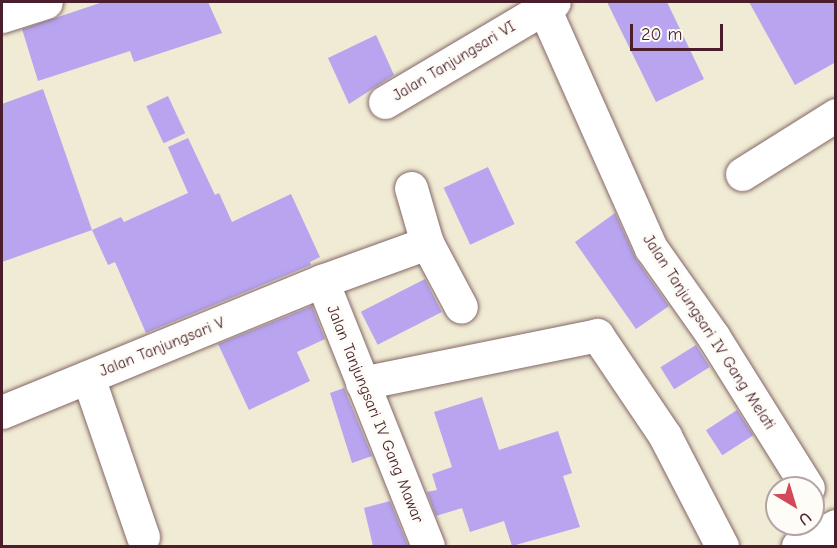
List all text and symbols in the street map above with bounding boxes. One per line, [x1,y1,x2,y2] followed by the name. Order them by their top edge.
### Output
[633,12,726,50] scale bar
[389,17,519,105] street label: Jalan Tanjungsari VI
[641,24,682,45] text: 20 m
[639,231,779,433] street label: Jalan Tanjungsari IV Gang Melati
[322,302,428,526] street label: Jalan Tanjungsari IV Gang Mawar
[96,313,228,381] street label: Jalan Tanjungsari V
[765,476,825,536] north arrow
[795,508,815,529] text: U

